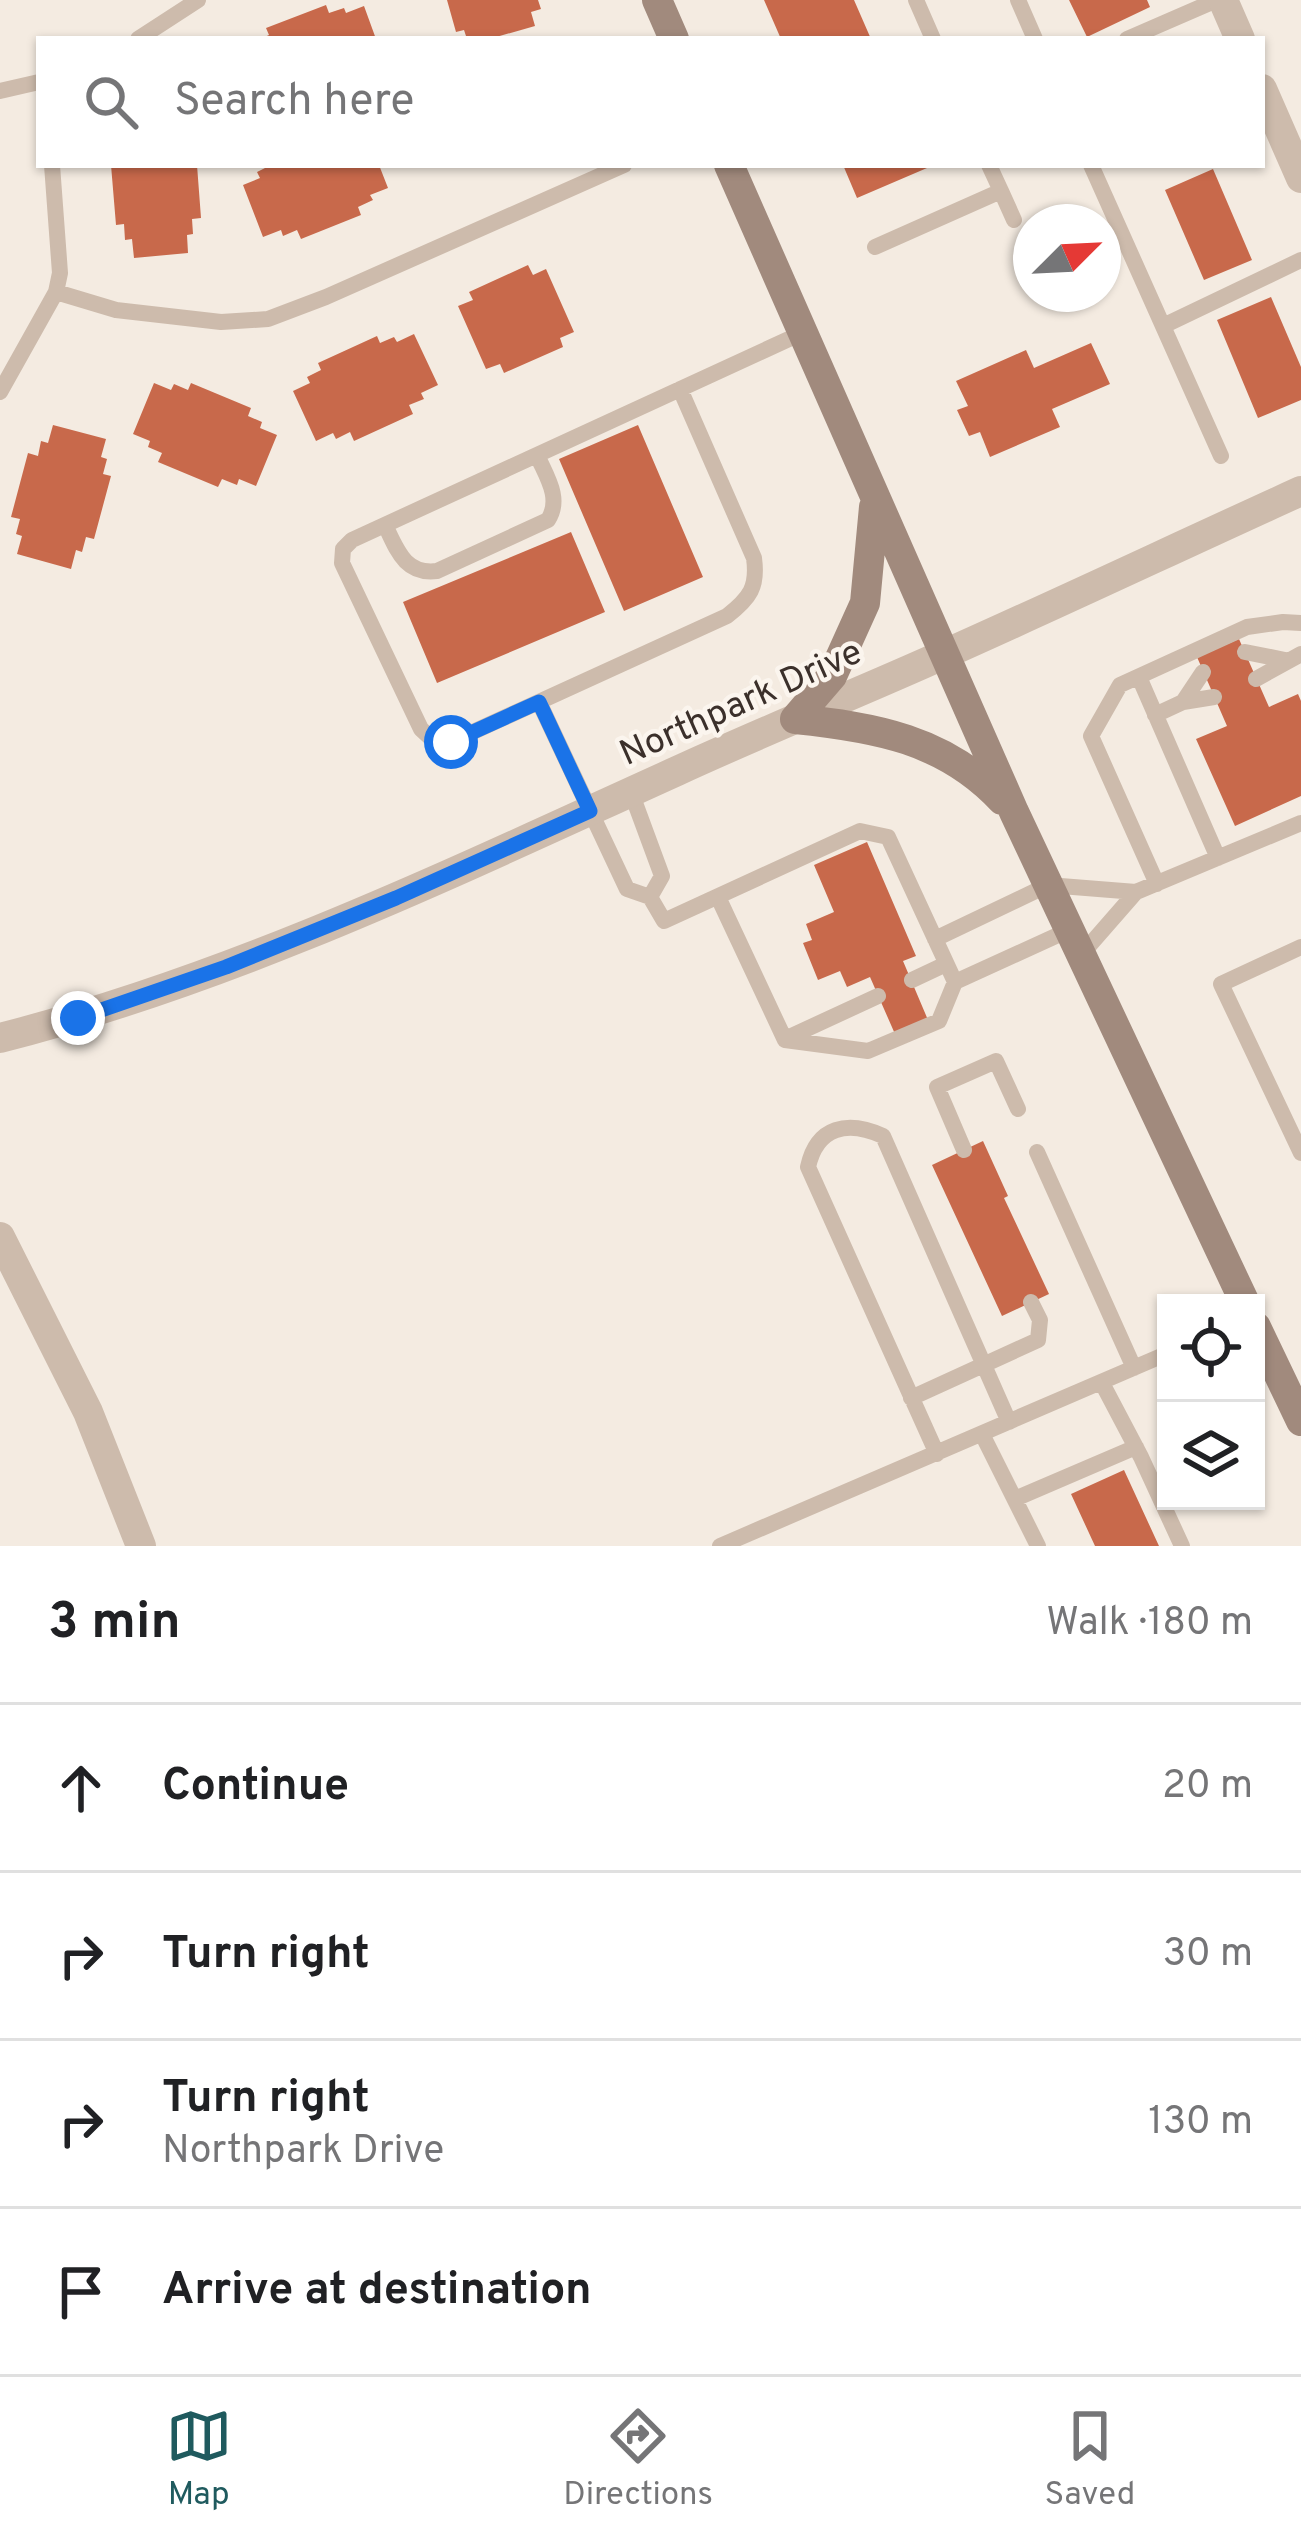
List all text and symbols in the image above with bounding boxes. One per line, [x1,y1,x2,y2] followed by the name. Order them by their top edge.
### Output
[36,36,1265,168] search box
[78,69,144,135] icon: search
[174,74,414,131] text: Search here
[1013,204,1121,312] north arrow
[613,631,870,779] street label: Northpark Drive
[424,715,478,769] route start
[51,991,105,1045] route end
[1157,1294,1265,1510] map controls
[1157,1294,1265,1402] button: locate
[1157,1402,1265,1510] button: layers
[48,1592,181,1657] text: 3 min
[1046,1600,1253,1649] text: Walk · 180 m
[48,1755,114,1821] icon: ahead
[162,1759,349,1816] text: Continue
[1162,1763,1253,1812] text: 20 m
[48,1923,114,1989] icon: right
[162,1927,370,1984] text: Turn right
[1163,1931,1253,1980] text: 30 m
[162,2071,370,2128] text: Turn right
[48,2091,114,2157] icon: right
[1148,2099,1253,2148] text: 130 m
[162,2128,444,2177] text: Northpark Drive
[48,2259,114,2325] icon: arrive
[162,2263,592,2320] text: Arrive at destination
[166,2403,232,2517] tab: Map
[563,2403,713,2517] tab: Directions
[1045,2403,1135,2517] tab: Saved

